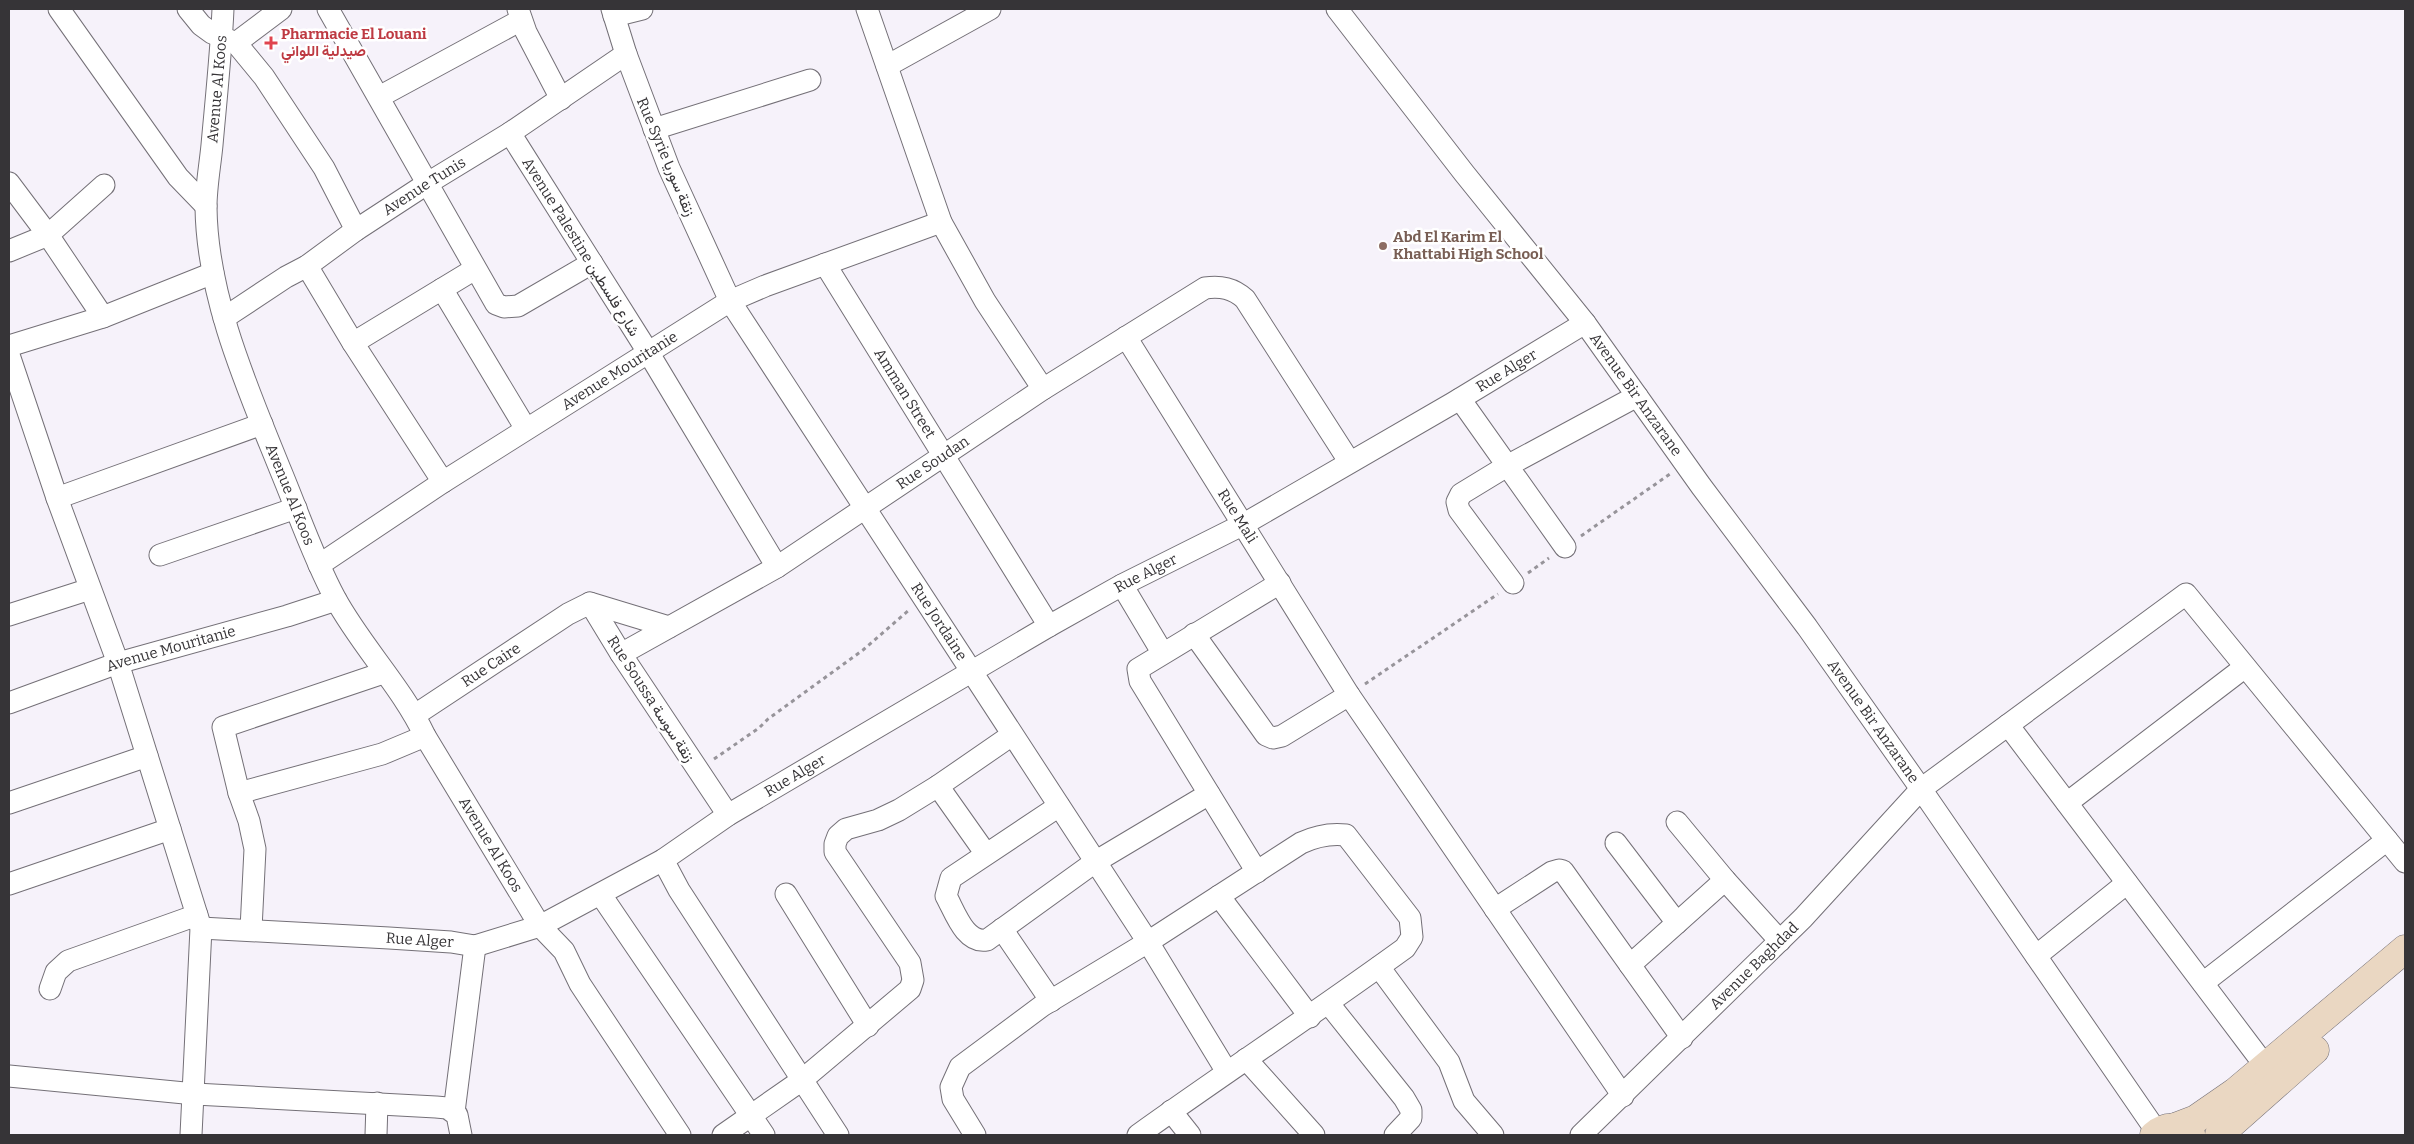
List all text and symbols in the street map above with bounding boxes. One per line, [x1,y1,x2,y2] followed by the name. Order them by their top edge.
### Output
[281,25,427,64] place label: Pharmacie El Louani صيدلية اللواني
[203,34,231,144] street label: Avenue Al Koos
[265,37,277,49] marker: Pharmacie El Louani صيدلية اللواني
[633,95,699,219] street label: Rue Syrie زنقة سوريا
[379,153,469,219] street label: Avenue Tunis
[517,154,644,341] street label: Avenue Palestine شارع فلسطين
[1393,228,1544,263] place label: Abd El Karim El Khattabi High School
[1377,240,1389,252] marker: Abd El Karim El Khattabi High School
[558,327,681,414] street label: Avenue Mouritanie
[1586,330,1686,460] street label: Avenue Bir Anzarane
[870,345,940,442] street label: Amman Street
[1473,345,1540,396] street label: Rue Alger
[893,432,973,493] street label: Rue Soudan
[262,441,319,548] street label: Avenue Al Koos
[1214,486,1261,547] street label: Rue Mali
[1111,550,1180,597] street label: Rue Alger
[907,579,971,664] street label: Rue Jordaine
[104,622,238,676] street label: Avenue Mouritanie
[603,632,699,766] street label: Rue Soussa زنقة سوسة
[458,639,524,691] street label: Rue Caire
[1824,656,1923,787] street label: Avenue Bir Anzarane
[761,750,829,801] street label: Rue Alger
[455,794,526,896] street label: Avenue Al Koos
[1706,919,1802,1013] street label: Avenue Baghdad
[385,929,455,951] street label: Rue Alger

